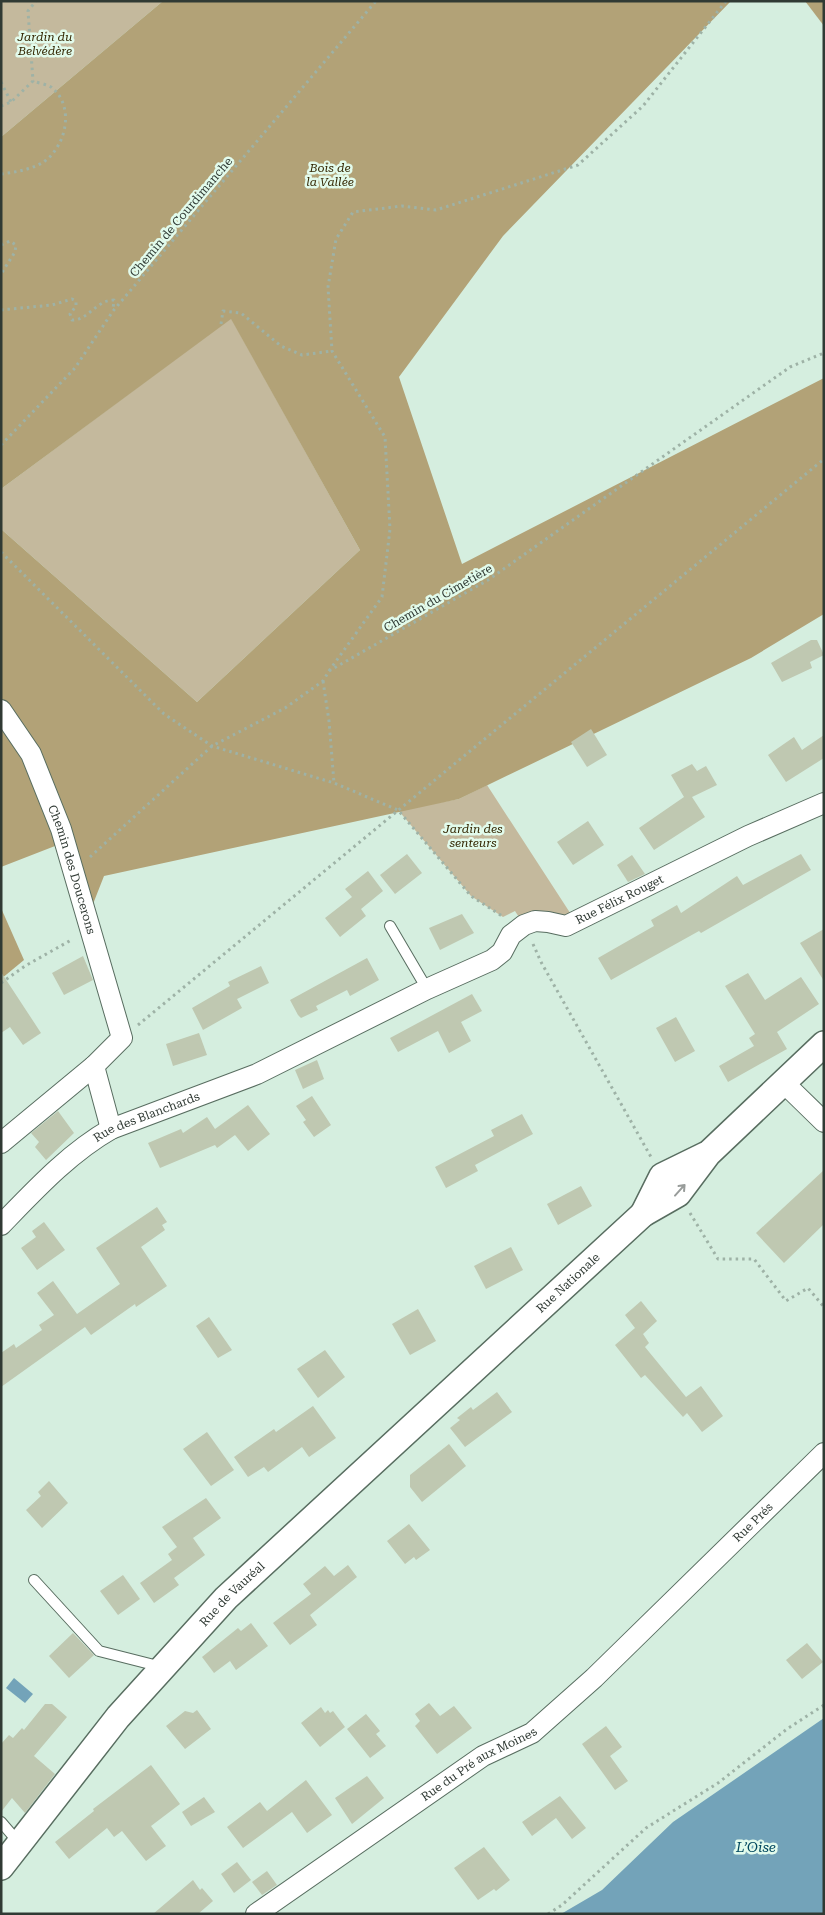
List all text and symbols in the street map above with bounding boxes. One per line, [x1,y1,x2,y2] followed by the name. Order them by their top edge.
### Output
[17,30,73,58] park label: Jardin du Belvédère
[127,154,235,280] street label: Chemin de Courdimanche
[306,161,354,189] park label: Bois de la Vallée
[381,561,495,635] street label: Chemin du Cimetière
[45,803,98,936] street label: Chemin des Doucerons
[442,822,503,850] park label: Jardin des senteurs
[573,872,666,927] street label: Rue Félix Rouget
[91,1089,202,1145] street label: Rue des Blanchards
[675,1183,686,1196] one-way arrow
[533,1250,603,1316] street label: Rue Nationale
[730,1500,776,1545] street label: Rue Prés
[197,1559,268,1629] street label: Rue de Vauréal
[418,1725,540,1804] street label: Rue du Pré aux Moines
[735,1839,776,1855] water label: L’Oise

